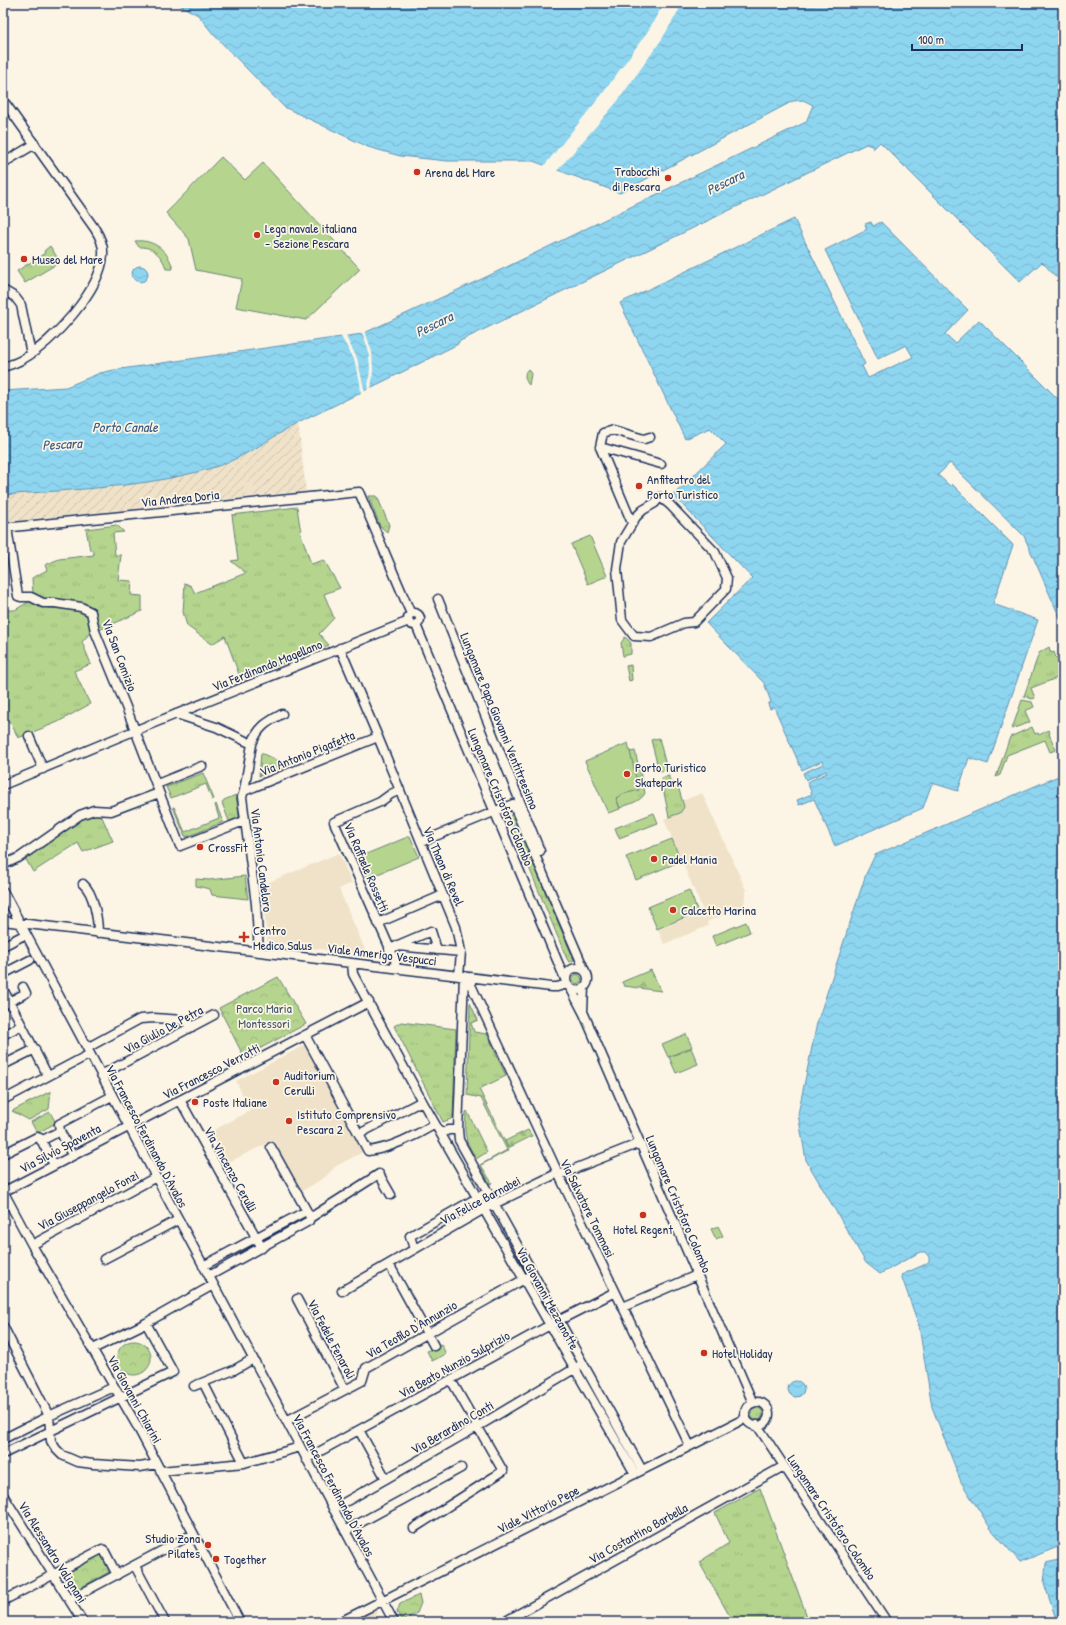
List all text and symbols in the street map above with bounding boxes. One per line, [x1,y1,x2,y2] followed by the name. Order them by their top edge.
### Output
[912,26,1022,52] scale bar
[918,31,944,48] text: 100 m
[612,162,660,195] place label: Trabocchi di Pescara
[425,163,495,181] place label: Arena del Mare
[703,164,748,199] water label: Pescara
[412,167,422,177] marker: Arena del Mare
[663,173,673,183] marker: Trabocchi di Pescara
[265,219,357,252] place label: Lega navale italiana - Sezione Pescara
[252,230,262,240] marker: Lega navale italiana - Sezione Pescara
[32,250,103,268] place label: Museo del Mare
[19,254,29,264] marker: Museo del Mare
[412,306,457,341] water label: Pescara
[92,417,159,436] water label: Porto Canale
[42,433,84,454] water label: Pescara
[647,470,718,503] place label: Anfiteatro del Porto Turistico
[634,481,644,491] marker: Anfiteatro del Porto Turistico
[140,485,220,511] street label: Via Andrea Doria
[98,616,142,694] street label: Via San Comizio
[456,630,544,812] street label: Lungomare Papa Giovanni Ventitreesimo
[209,635,325,695] street label: Via Ferdinando Magellano
[257,726,357,780] street label: Via Antonio Pigafetta
[464,726,538,868] street label: Lungomare Cristoforo Colombo
[635,758,706,791] place label: Porto Turistico Skatepark
[622,769,632,779] marker: Porto Turistico Skatepark
[247,807,277,913] street label: Via Antonio Candeloro
[340,819,394,915] street label: Via Raffaele Rossetti
[419,823,469,909] street label: Via Thaon di Revel
[208,838,248,856] place label: CrossFit
[195,842,205,852] marker: CrossFit
[662,850,717,868] place label: Padel Mania
[649,854,659,864] marker: Padel Mania
[681,901,756,919] place label: Calcetto Marina
[668,905,678,915] marker: Calcetto Marina
[253,921,312,954] place label: Centro Medico Salus
[238,931,250,943] marker: Centro Medico Salus
[326,938,438,970] street label: Viale Amerigo Vespucci
[236,999,292,1032] park label: Parco Maria Montessori
[120,1000,206,1058] street label: Via Giulio De Petra
[159,1039,263,1103] street label: Via Francesco Verrotti
[102,1061,192,1211] street label: Via Francesco Ferdinando D'Avalos
[284,1066,335,1099] place label: Auditorium Cerulli
[271,1077,281,1087] marker: Auditorium Cerulli
[203,1093,267,1111] place label: Poste Italiane
[190,1097,200,1107] marker: Poste Italiane
[297,1105,396,1138] place label: Istituto Comprensivo Pescara 2
[284,1116,294,1126] marker: Istituto Comprensivo Pescara 2
[16,1119,104,1177] street label: Via Silvio Spaventa
[200,1123,262,1215] street label: Via Vincenzo Cerulli
[642,1133,716,1275] street label: Lungomare Cristoforo Colombo
[556,1156,620,1260] street label: Via Salvatore Tommasi
[34,1166,142,1234] street label: Via Giuseppangelo Fonzi
[436,1171,524,1229] street label: Via Felice Barnabei
[638,1210,648,1220] marker: Hotel Regent
[613,1220,673,1238] place label: Hotel Regent
[512,1243,584,1353] street label: Via Giovanni Mezzanotte
[362,1295,460,1363] street label: Via Teofilo D'Annunzio
[303,1296,361,1382] street label: Via Fedele Fenaroli
[395,1326,513,1402] street label: Via Beato Nunzio Sulprizio
[712,1344,773,1362] place label: Hotel Holiday
[699,1348,709,1358] marker: Hotel Holiday
[103,1352,167,1446] street label: Via Giovanni Chiarini
[407,1396,497,1458] street label: Via Berardino Conti
[289,1410,379,1560] street label: Via Francesco Ferdinando D'Avalos
[783,1451,881,1583] street label: Lungomare Cristoforo Colombo
[494,1481,582,1537] street label: Viale Vittorio Pepe
[14,1498,92,1606] street label: Via Alessandro Valignani
[585,1498,691,1568] street label: Via Costantino Barbella
[145,1529,200,1562] place label: Studio Zona Pilates
[203,1540,213,1550] marker: Studio Zona Pilates
[224,1550,266,1568] place label: Together
[211,1554,221,1564] marker: Together

